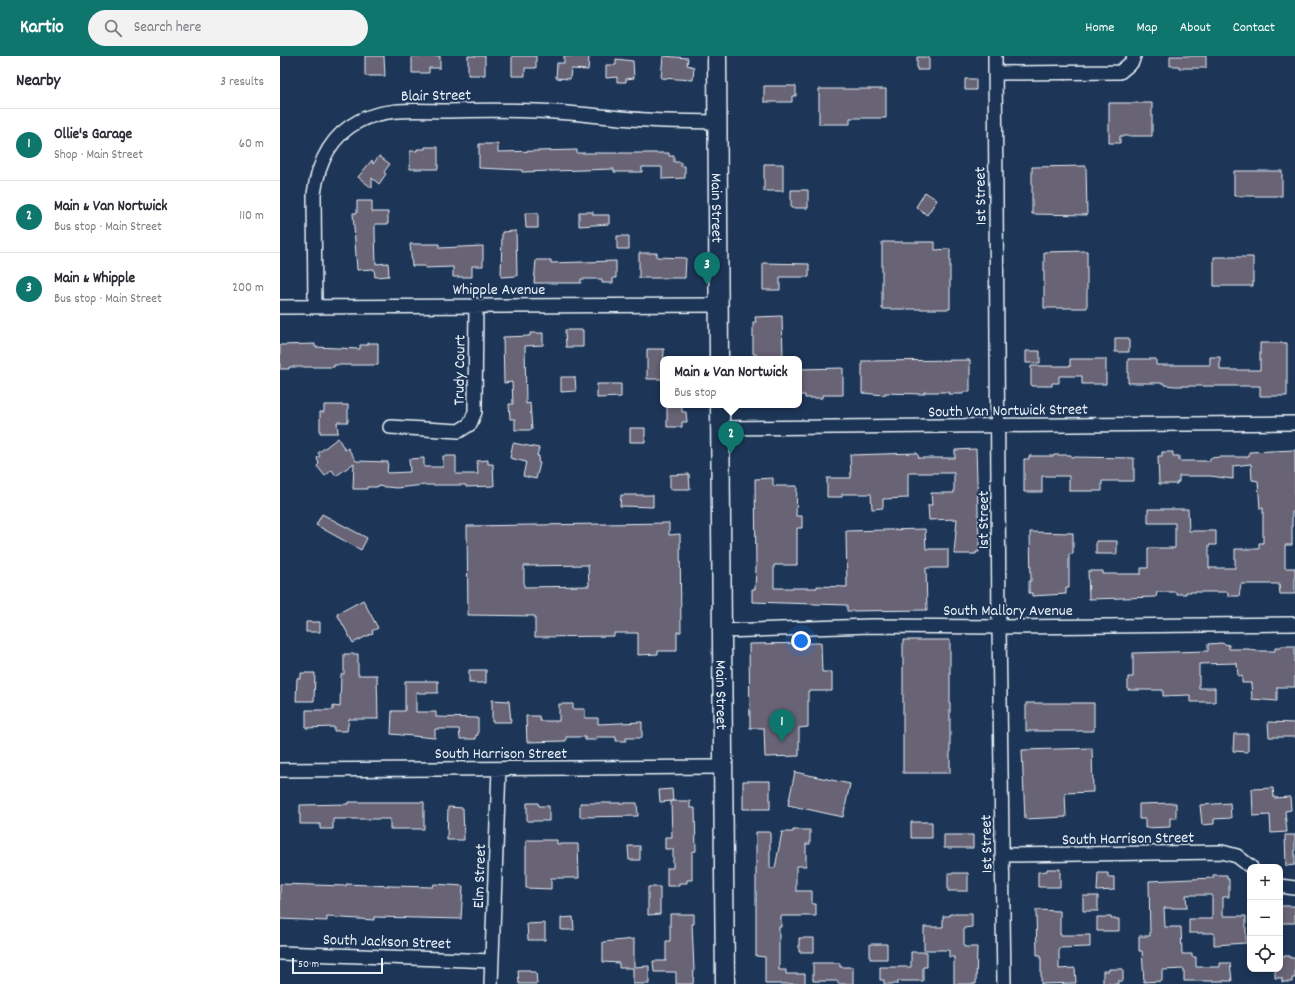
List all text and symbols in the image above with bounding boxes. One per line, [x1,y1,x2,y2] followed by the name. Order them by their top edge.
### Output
[88,10,368,46] search box
[20,15,64,42] text: Kartio
[102,17,124,39] icon: search
[134,17,201,39] text: Search here
[1085,18,1114,38] text: Home
[1136,18,1158,38] text: Map
[1180,18,1211,38] text: About
[1233,18,1275,38] text: Contact
[16,70,60,94] text: Nearby
[220,73,264,92] text: 3 results
[401,84,471,109] street label: Blair Street
[54,124,132,146] text: Ollie's Garage
[28,135,30,154] text: 1
[239,135,264,154] text: 60 m
[54,146,143,165] text: Shop · Main Street
[969,166,994,226] street label: 1st Street
[704,173,727,243] street label: Main Street
[54,196,167,218] text: Main & Van Nortwick
[26,207,32,226] text: 2
[239,207,264,226] text: 110 m
[54,218,162,237] text: Bus stop · Main Street
[694,252,720,285] pin: 3
[54,268,135,290] text: Main & Whipple
[26,279,32,298] text: 3
[232,279,264,298] text: 200 m
[453,279,545,302] street label: Whipple Avenue
[54,290,162,309] text: Bus stop · Main Street
[448,334,473,406] street label: Trudy Court
[660,356,802,408] popup
[674,362,788,384] text: Main & Van Nortwick
[674,384,717,403] text: Bus stop
[928,399,1088,424] street label: South Van Nortwick Street
[718,421,744,454] pin: 2
[973,491,996,549] street label: 1st Street
[943,600,1073,623] street label: South Mallory Avenue
[791,631,811,651] your location
[708,660,732,730] street label: Main Street
[769,709,795,742] pin: 1
[435,743,567,766] street label: South Harrison Street
[975,814,1000,874] street label: 1st Street
[1062,827,1194,852] street label: South Harrison Street
[468,843,493,909] street label: Elm Street
[1247,864,1283,972] map controls
[1247,864,1283,900] button: +
[1247,900,1283,936] button: −
[323,929,451,956] street label: South Jackson Street
[1247,936,1283,972] button: locate
[292,956,383,975] scale bar
[298,957,319,973] text: 50 m

